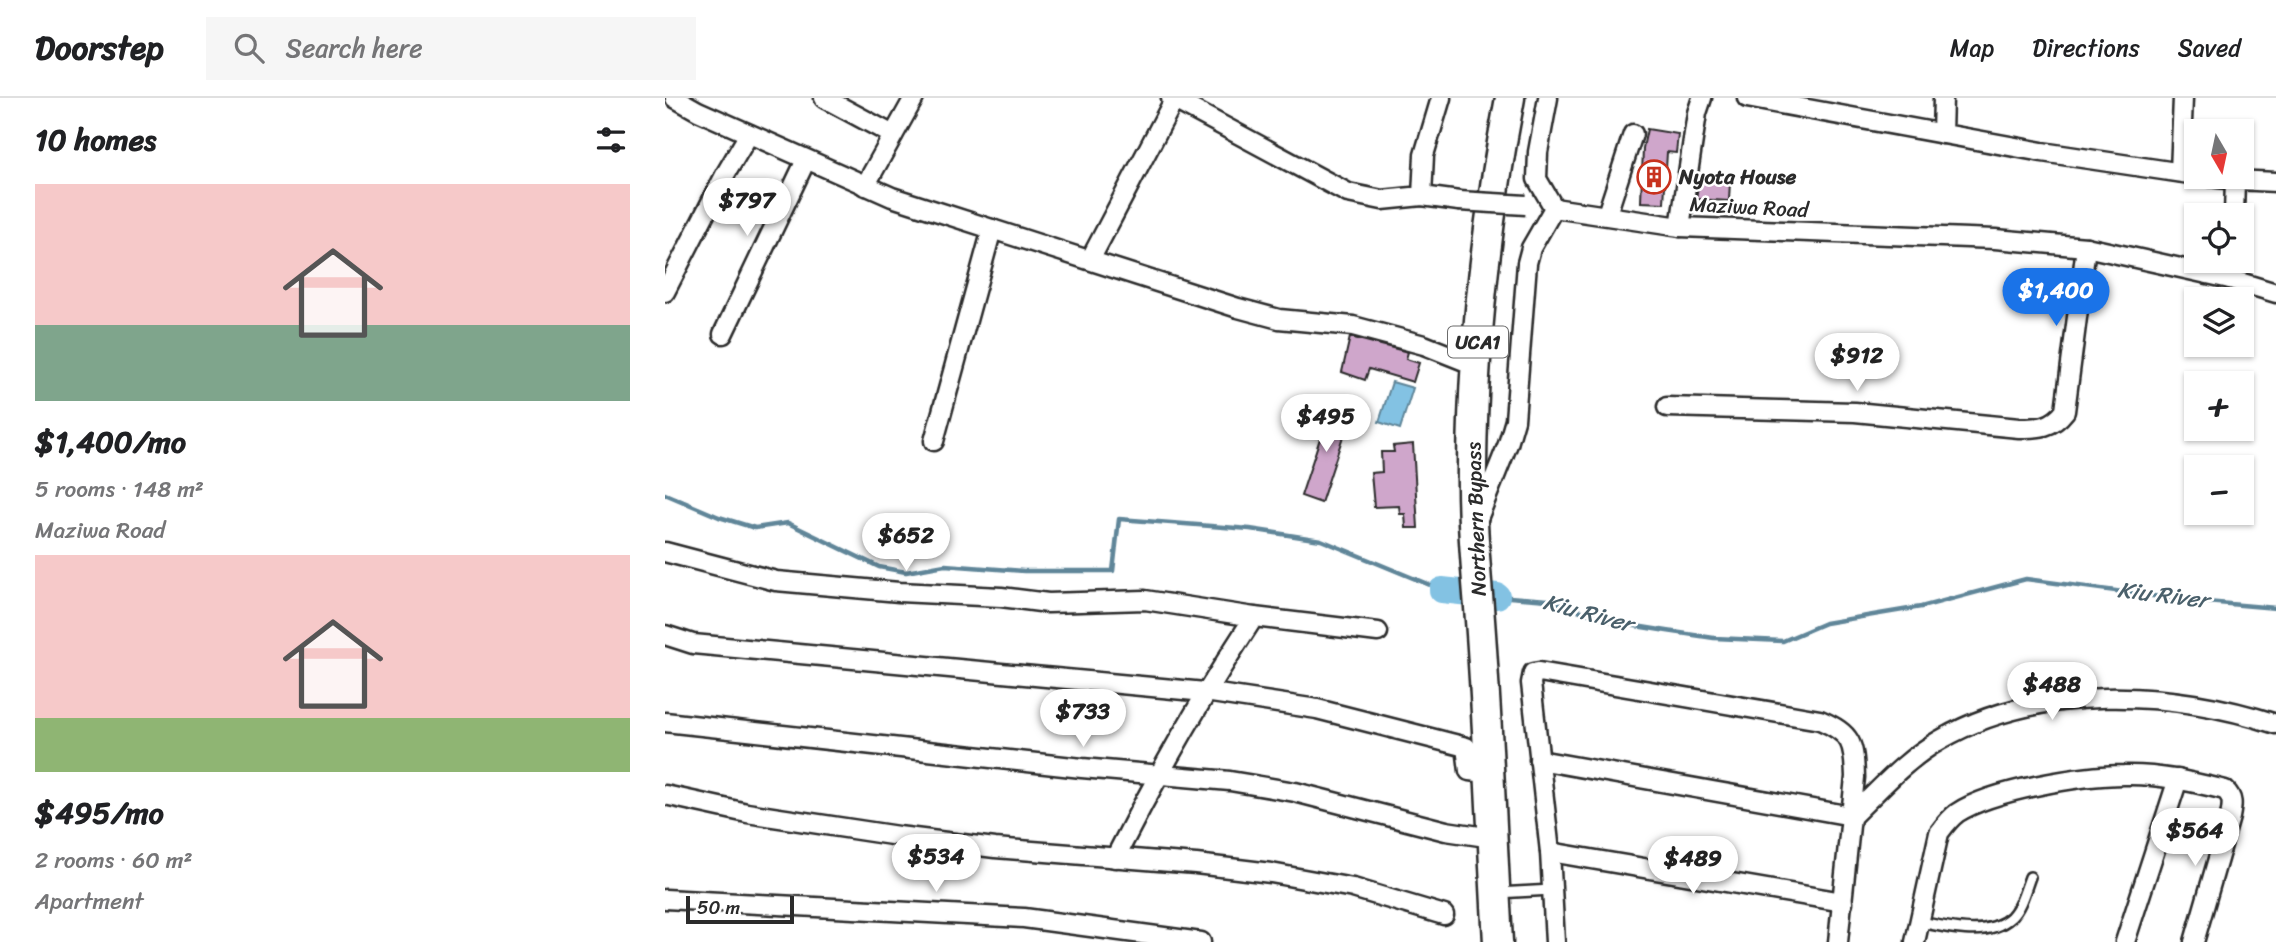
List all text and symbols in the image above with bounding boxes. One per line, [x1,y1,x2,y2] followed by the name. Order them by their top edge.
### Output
[206,17,696,80] search box
[35,19,164,77] text: Doorstep
[286,25,423,71] text: Search here
[1950,27,1994,69] text: Map
[2032,27,2140,69] text: Directions
[2178,27,2241,69] text: Saved
[230,29,268,67] icon: search
[35,113,156,167] text: 10 homes
[2184,119,2254,189] north arrow
[2184,119,2254,525] map controls
[592,121,630,159] icon: filters
[1635,158,1673,196] building icon: Nyota House
[1678,158,1796,196] place label: Nyota House
[706,178,788,238] pin: $797
[719,180,775,221] text: $797
[1689,185,1811,229] street label: Maziwa Road
[2184,203,2254,273] button: locate
[270,230,396,356] icon: home
[1999,268,2113,328] pin: $1,400
[2019,270,2093,311] text: $1,400
[2184,287,2254,357] button: layers
[1448,326,1508,358] road number: UCA1
[1816,334,1898,393] pin: $912
[1831,335,1883,376] text: $912
[2184,371,2254,441] button: +
[1285,394,1367,454] pin: $495
[1297,396,1355,437] text: $495
[35,415,186,469] text: $1,400/mo
[1454,441,1498,597] street label: Northern Bypass
[2184,455,2254,525] button: −
[35,469,204,510] text: 5 rooms · 148 m²
[35,510,165,551] text: Maziwa Road
[865,514,947,573] pin: $652
[878,515,934,556] text: $652
[2115,569,2215,621] water label: Kiu River
[1539,581,1642,646] water label: Kiu River
[270,601,396,727] icon: home
[2011,662,2093,722] pin: $488
[2023,664,2081,705] text: $488
[1042,690,1124,749] pin: $733
[1056,691,1110,732] text: $733
[35,786,164,840] text: $495/mo
[2154,808,2236,868] pin: $564
[2167,810,2223,851] text: $564
[895,834,977,894] pin: $534
[908,836,964,877] text: $534
[1652,836,1734,896] pin: $489
[1664,838,1722,879] text: $489
[35,840,193,881] text: 2 rooms · 60 m²
[35,881,144,922] text: Apartment
[697,891,740,924] text: 50 m
[686,893,795,925] scale bar

